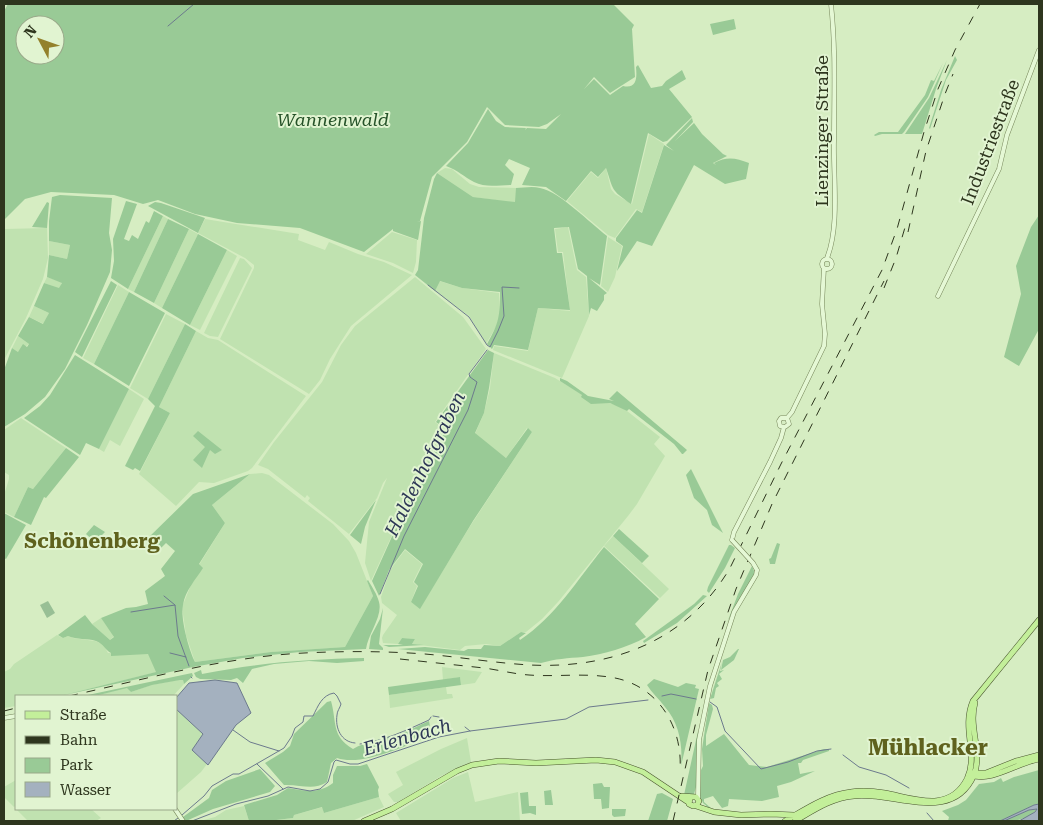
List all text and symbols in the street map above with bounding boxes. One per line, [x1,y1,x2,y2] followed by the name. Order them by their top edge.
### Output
[15,15,65,65] north arrow
[21,22,40,41] text: N
[811,55,832,207] street label: Lienzinger Straße
[956,76,1024,208] street label: Industriestraße
[277,109,389,130] park label: Wannenwald
[380,388,470,541] water label: Haldenhofgraben
[24,529,160,553] district label: Schönenberg
[15,695,178,810] legend
[60,706,107,724] text: Straße
[359,713,454,761] water label: Erlenbach
[60,731,98,749] text: Bahn
[868,735,988,760] district label: Mühlacker
[60,756,94,774] text: Park
[60,781,111,799] text: Wasser

